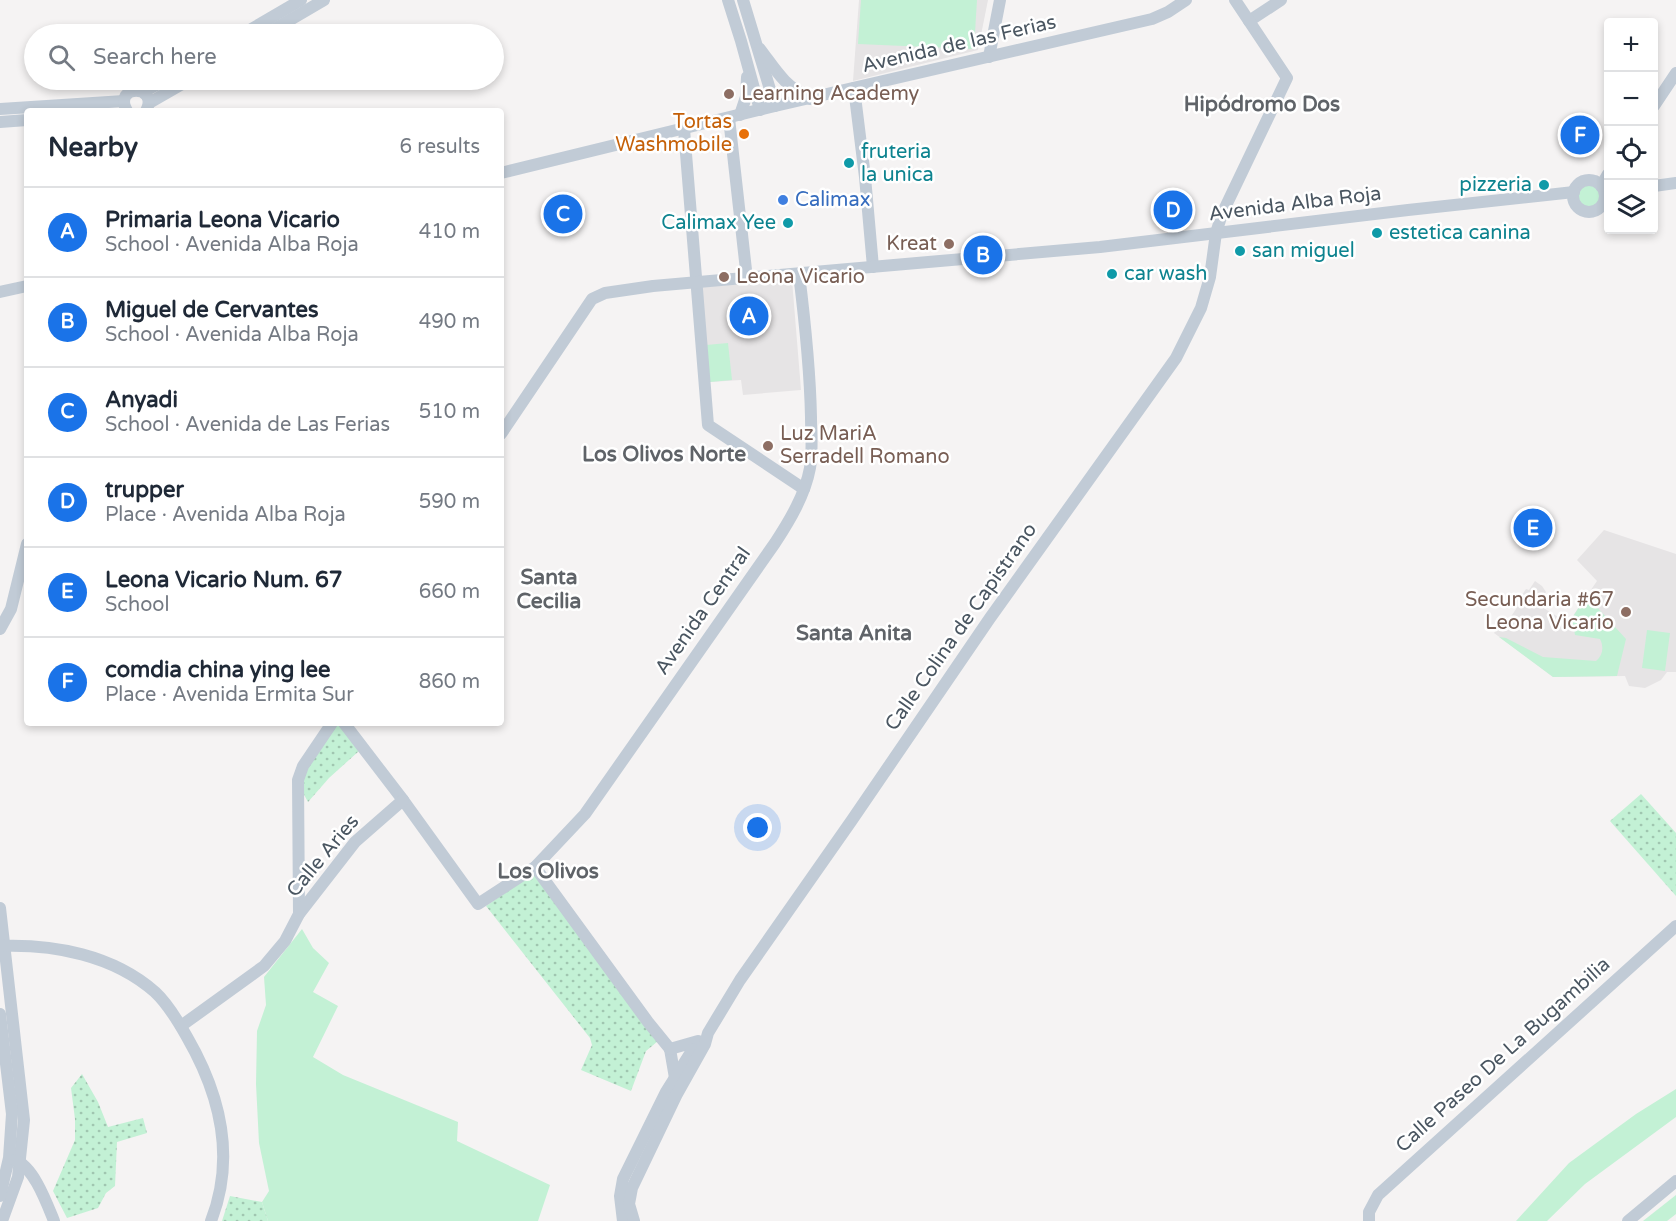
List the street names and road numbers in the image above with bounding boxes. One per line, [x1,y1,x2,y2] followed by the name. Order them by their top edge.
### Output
[860,10,1058,78] street label: Avenida de las Ferias
[1207,182,1383,226] street label: Avenida Alba Roja
[880,518,1042,736] street label: Calle Colina de Capistrano
[650,542,756,680] street label: Avenida Central
[282,810,364,902] street label: Calle Aries
[1391,952,1615,1158] street label: Calle Paseo De La Bugambilia

